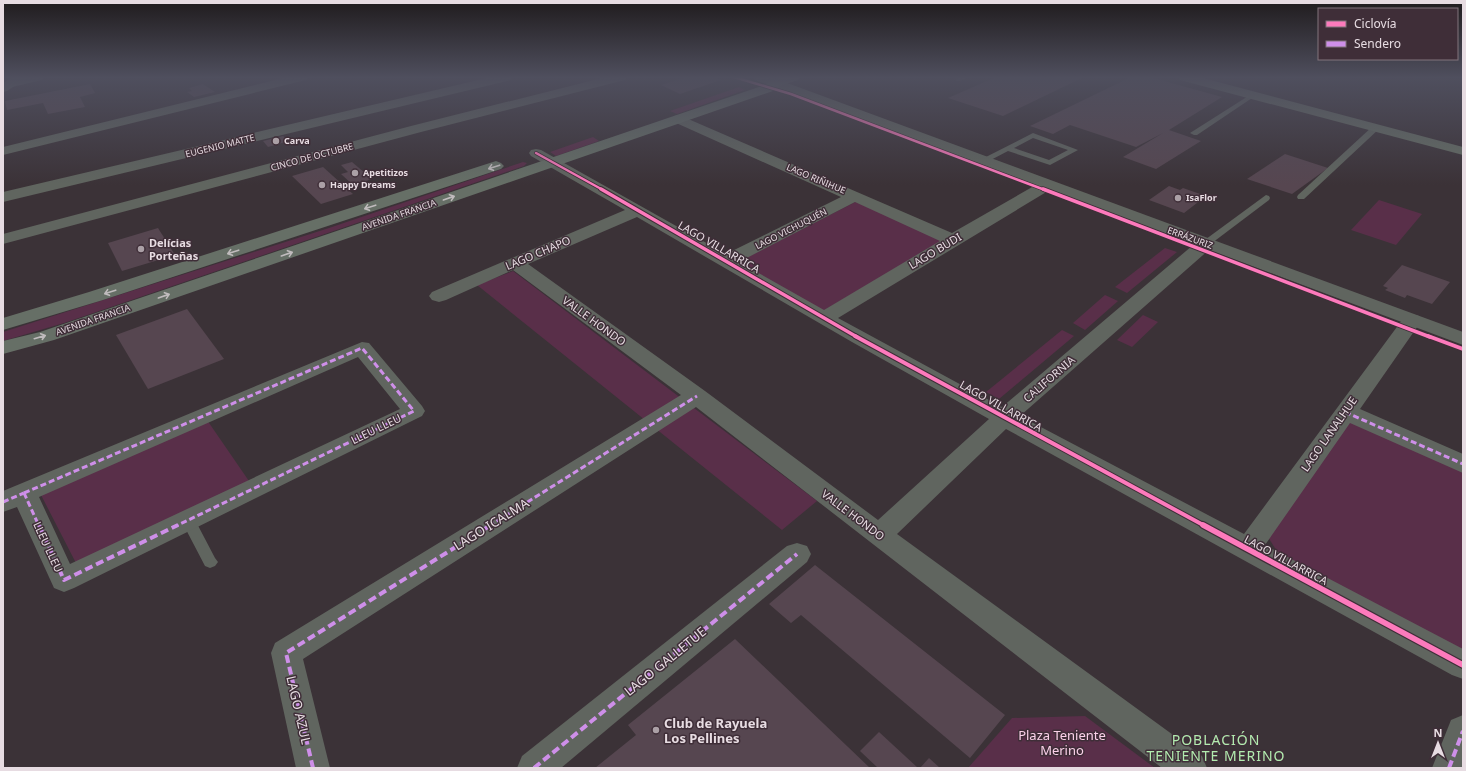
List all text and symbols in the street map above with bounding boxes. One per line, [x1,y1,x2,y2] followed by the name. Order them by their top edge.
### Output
[1318,8,1458,60] legend
[1354,15,1396,32] text: Ciclovía
[1354,35,1401,52] text: Sendero
[184,131,256,160] street label: EUGENIO MATTE
[284,134,310,147] place label: Carva
[271,136,281,146] marker: Carva
[269,139,355,174] street label: CINCO DE OCTUBRE
[785,160,848,197] street label: LAGO RIÑIHUE
[488,163,500,171] one-way arrow
[363,166,409,179] place label: Apetitizos
[350,168,360,178] marker: Apetitizos
[330,178,396,191] place label: Happy Dreams
[317,180,327,190] marker: Happy Dreams
[1186,191,1217,204] place label: IsaFlor
[1173,193,1183,203] marker: IsaFlor
[443,194,456,201] one-way arrow
[360,196,438,233] street label: AVENIDA FRANCIA
[364,204,377,211] one-way arrow
[753,205,829,252] street label: LAGO VICHUQUÉN
[676,217,764,277] street label: LAGO VILLARRICA
[1166,223,1215,252] street label: ERRÁZURIZ
[906,229,964,272] street label: LAGO BUDI
[503,232,573,273] street label: LAGO CHAPO
[149,235,199,263] place label: Delícias Porteñas
[136,244,146,254] marker: Delícias Porteñas
[228,248,240,256] one-way arrow
[280,249,292,257] one-way arrow
[103,289,116,296] one-way arrow
[157,292,170,299] one-way arrow
[559,292,629,349] street label: VALLE HONDO
[54,301,132,338] street label: AVENIDA FRANCIA
[34,333,47,340] one-way arrow
[1020,351,1078,405] street label: CALIFORNIA
[957,377,1046,435] street label: LAGO VILLARRICA
[1297,393,1360,474] street label: LAGO LANALHUE
[348,410,403,447] street label: LLEU LLEU
[819,486,888,543] street label: VALLE HONDO
[450,493,533,554] street label: LAGO ICALMA
[30,519,67,575] street label: LLEU LLEU
[1242,531,1331,588] street label: LAGO VILLARRICA
[620,622,710,700] street label: LAGO GALLETUE
[282,674,316,746] street label: LAGO AZUL
[664,714,767,747] place label: Club de Rayuela Los Pellines
[1418,723,1458,763] north arrow
[651,725,661,735] marker: Club de Rayuela Los Pellines
[1434,725,1442,740] text: N
[1018,726,1106,759] park label: Plaza Teniente Merino
[1146,730,1286,765] district label: POBLACIÓN TENIENTE MERINO

